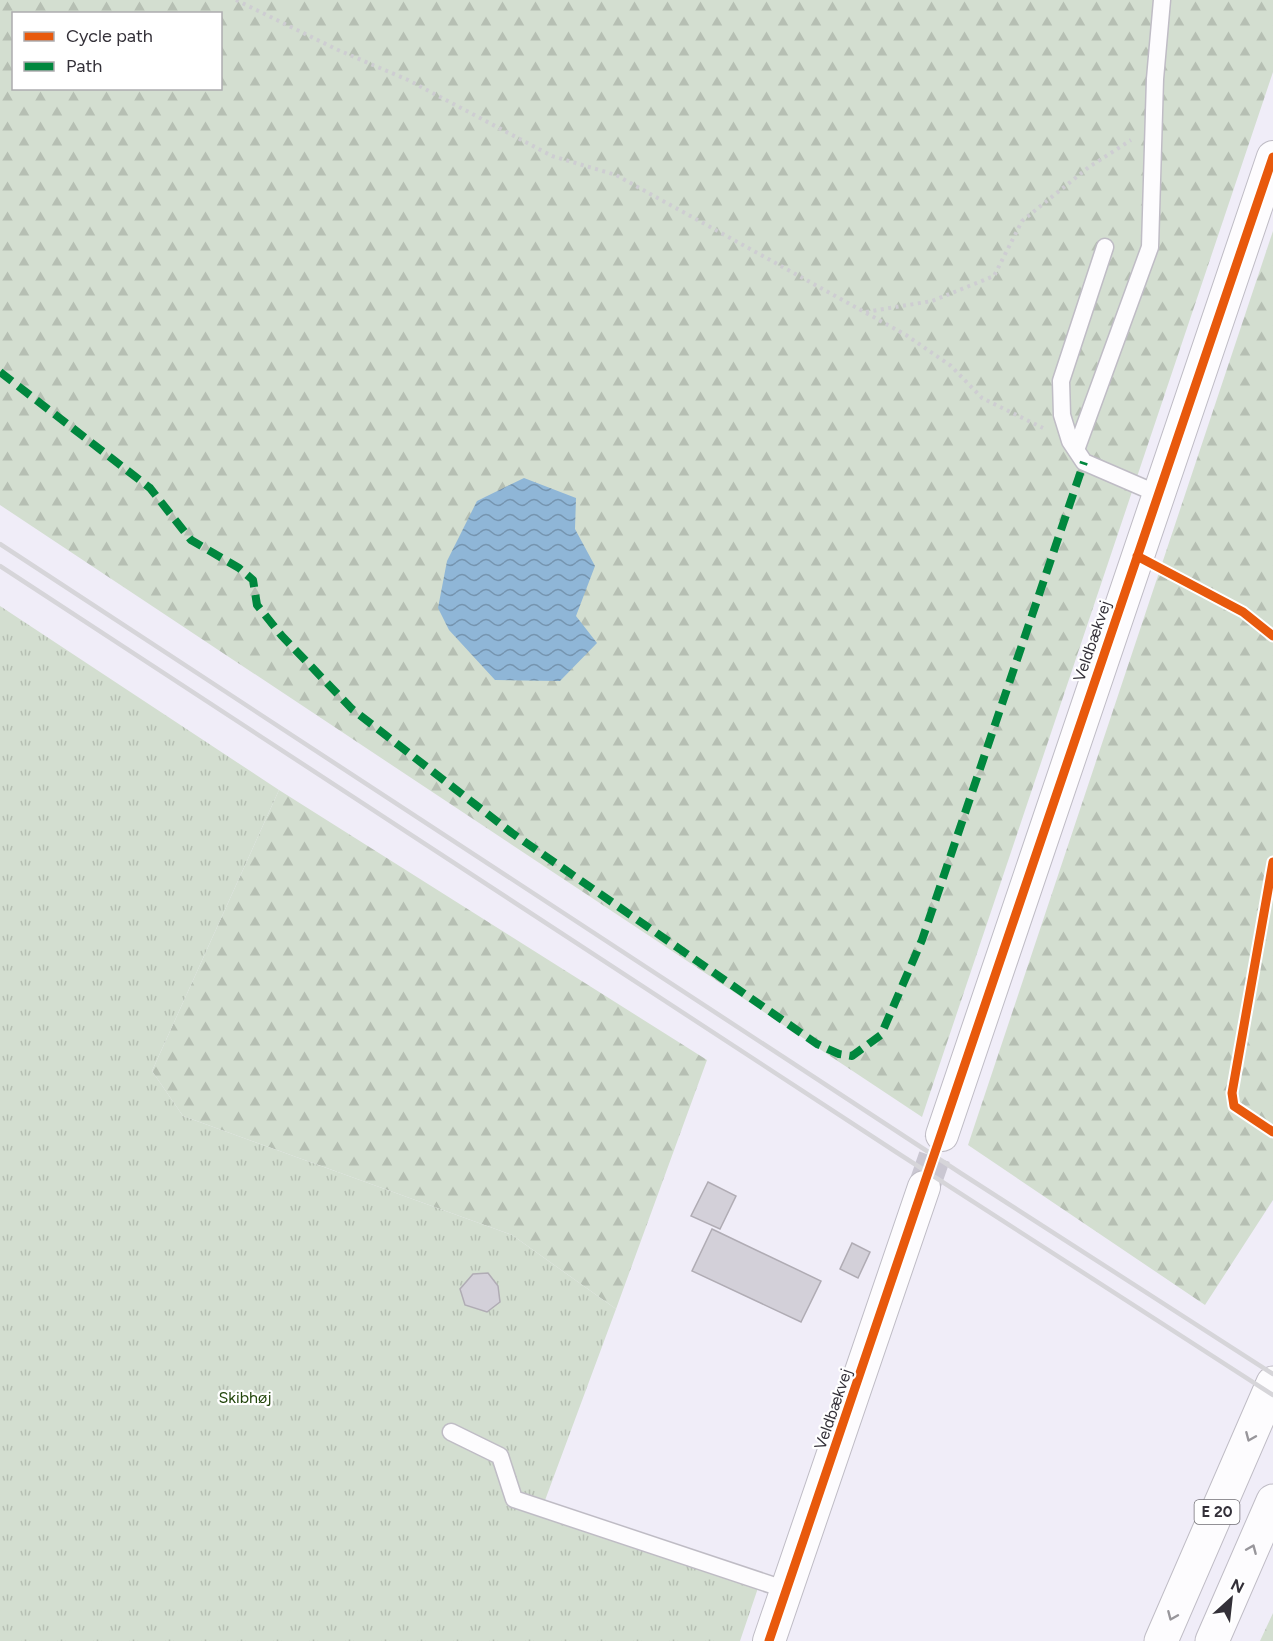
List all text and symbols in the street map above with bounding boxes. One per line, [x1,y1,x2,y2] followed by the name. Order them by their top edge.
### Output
[12,12,222,90] legend
[66,25,153,47] text: Cycle path
[66,55,102,77] text: Path
[1069,598,1115,684] street label: Veldbækvej
[810,1366,856,1452] street label: Veldbækvej
[218,1388,272,1407] park label: Skibhøj
[1245,1430,1257,1441] one-way arrow
[1194,1500,1240,1524] road number: E 20
[1245,1544,1257,1555] one-way arrow
[1201,1569,1261,1629] north arrow
[1228,1575,1247,1597] text: N
[1167,1609,1179,1620] one-way arrow

